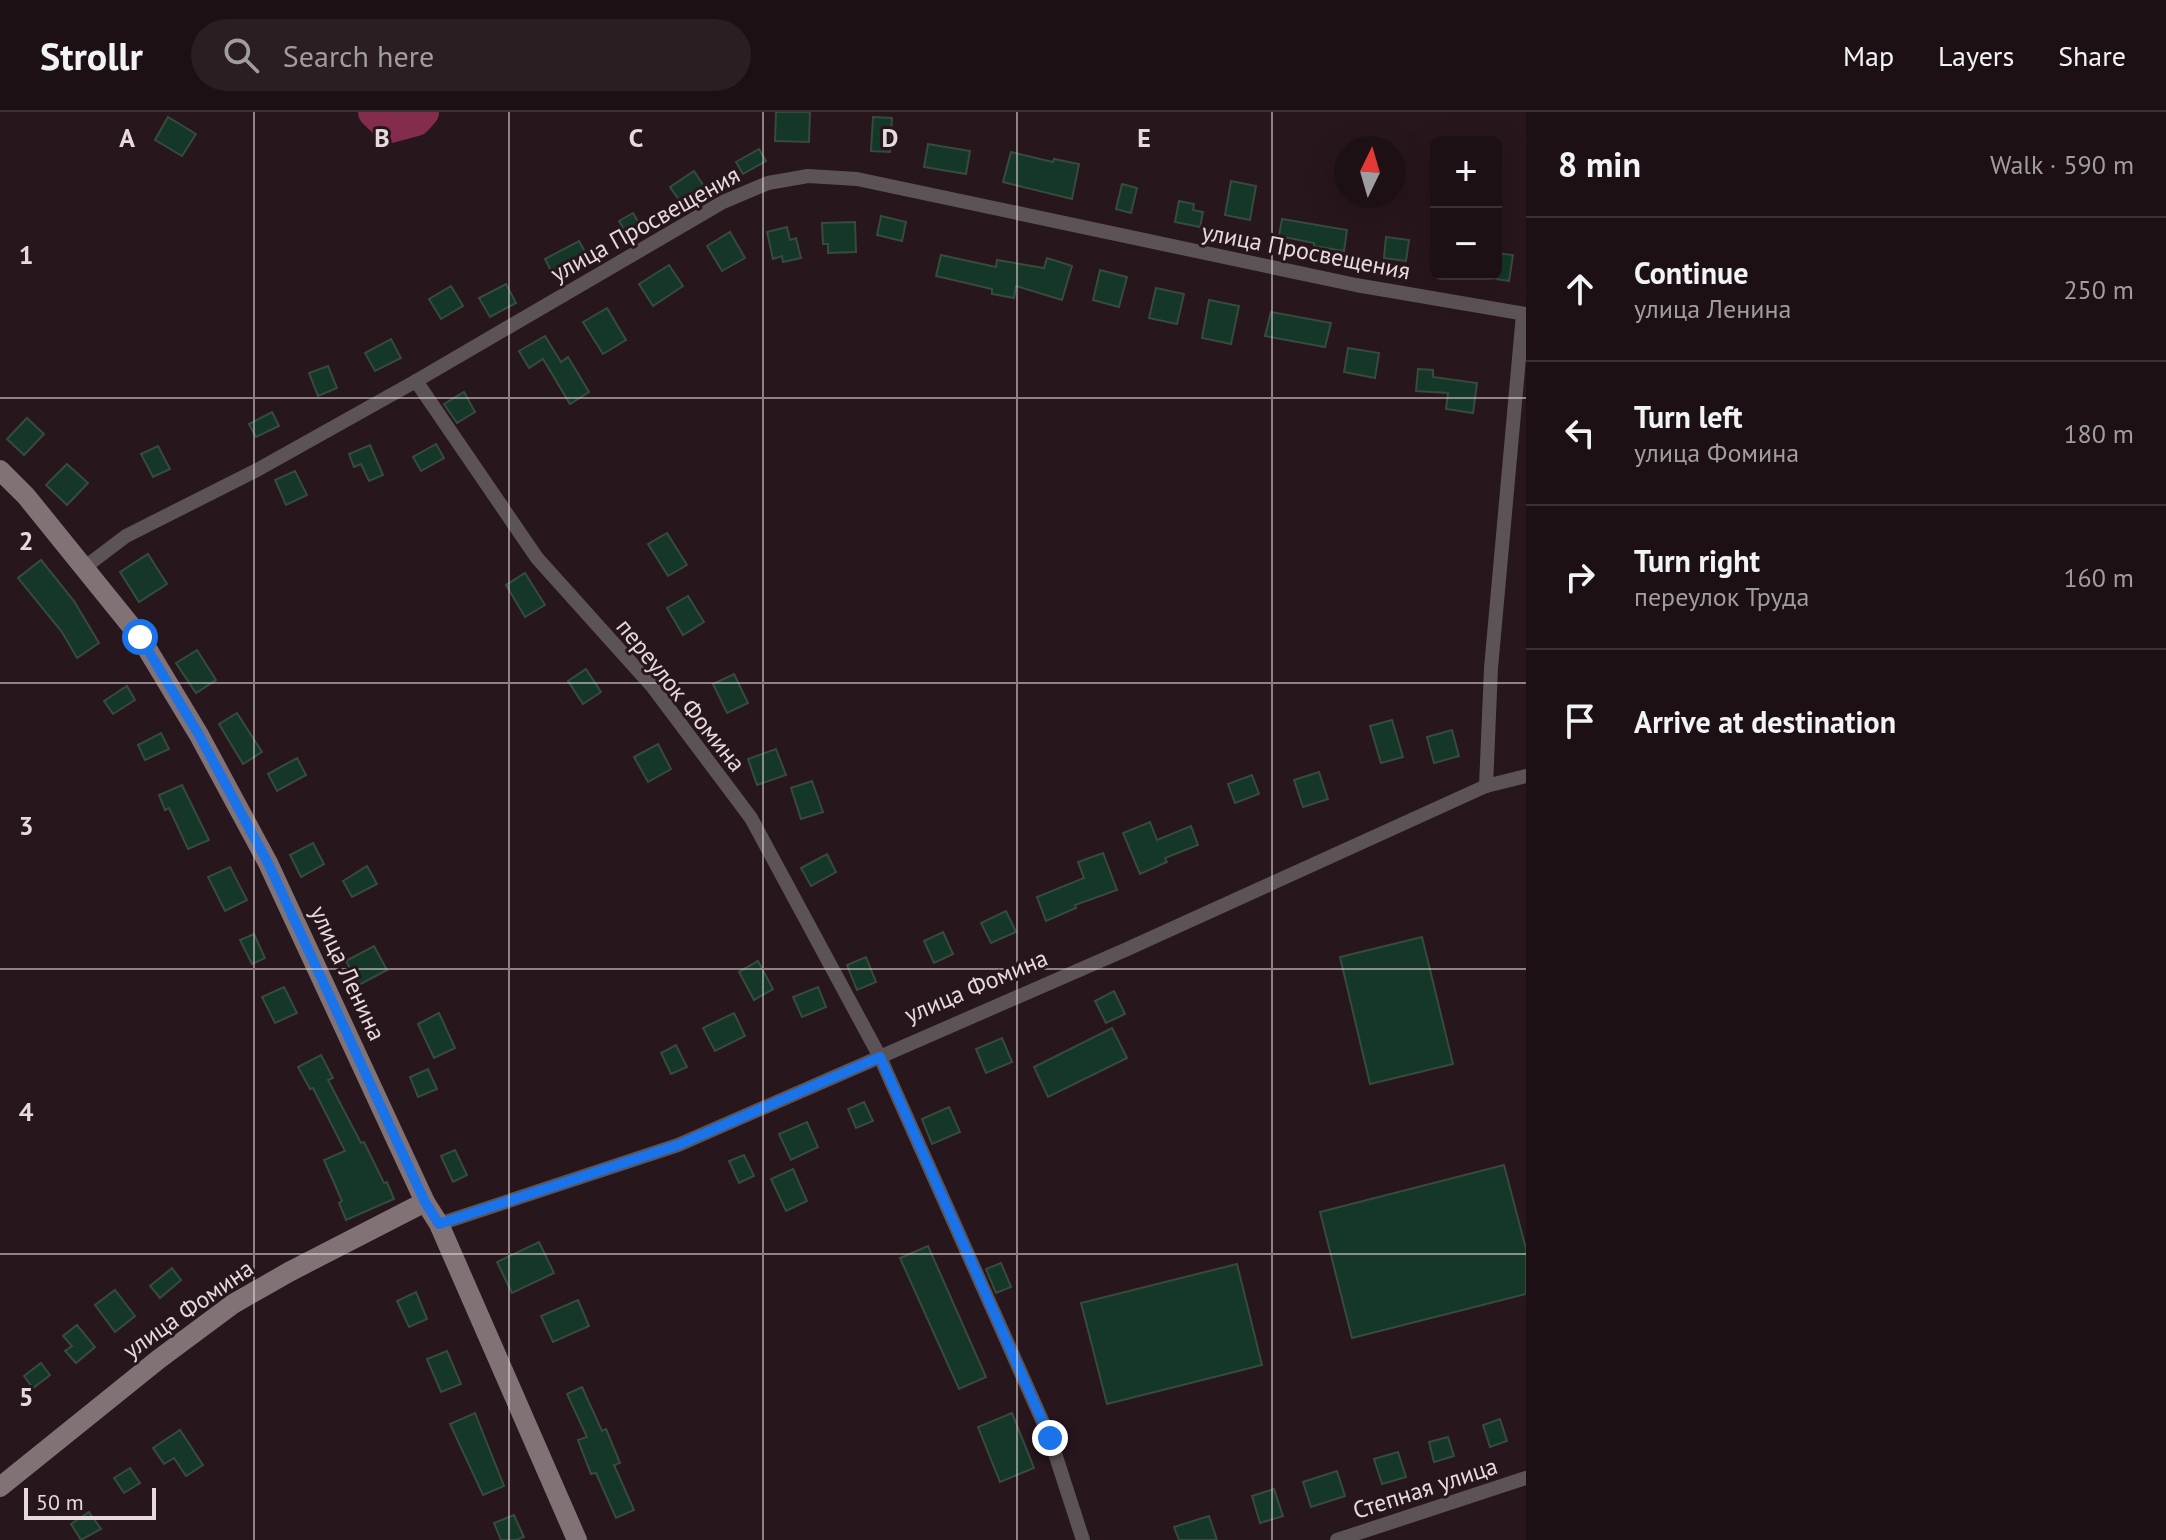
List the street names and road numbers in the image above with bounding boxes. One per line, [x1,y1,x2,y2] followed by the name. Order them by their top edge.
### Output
[545,159,745,289] street label: улица Просвещения
[1199,216,1413,286] street label: улица Просвещения
[610,612,752,778] street label: переулок Фомина
[303,901,393,1045] street label: улица Ленина
[900,942,1052,1030] street label: улица Фомина
[117,1253,259,1365] street label: улица Фомина
[1349,1450,1501,1526] street label: Степная улица

